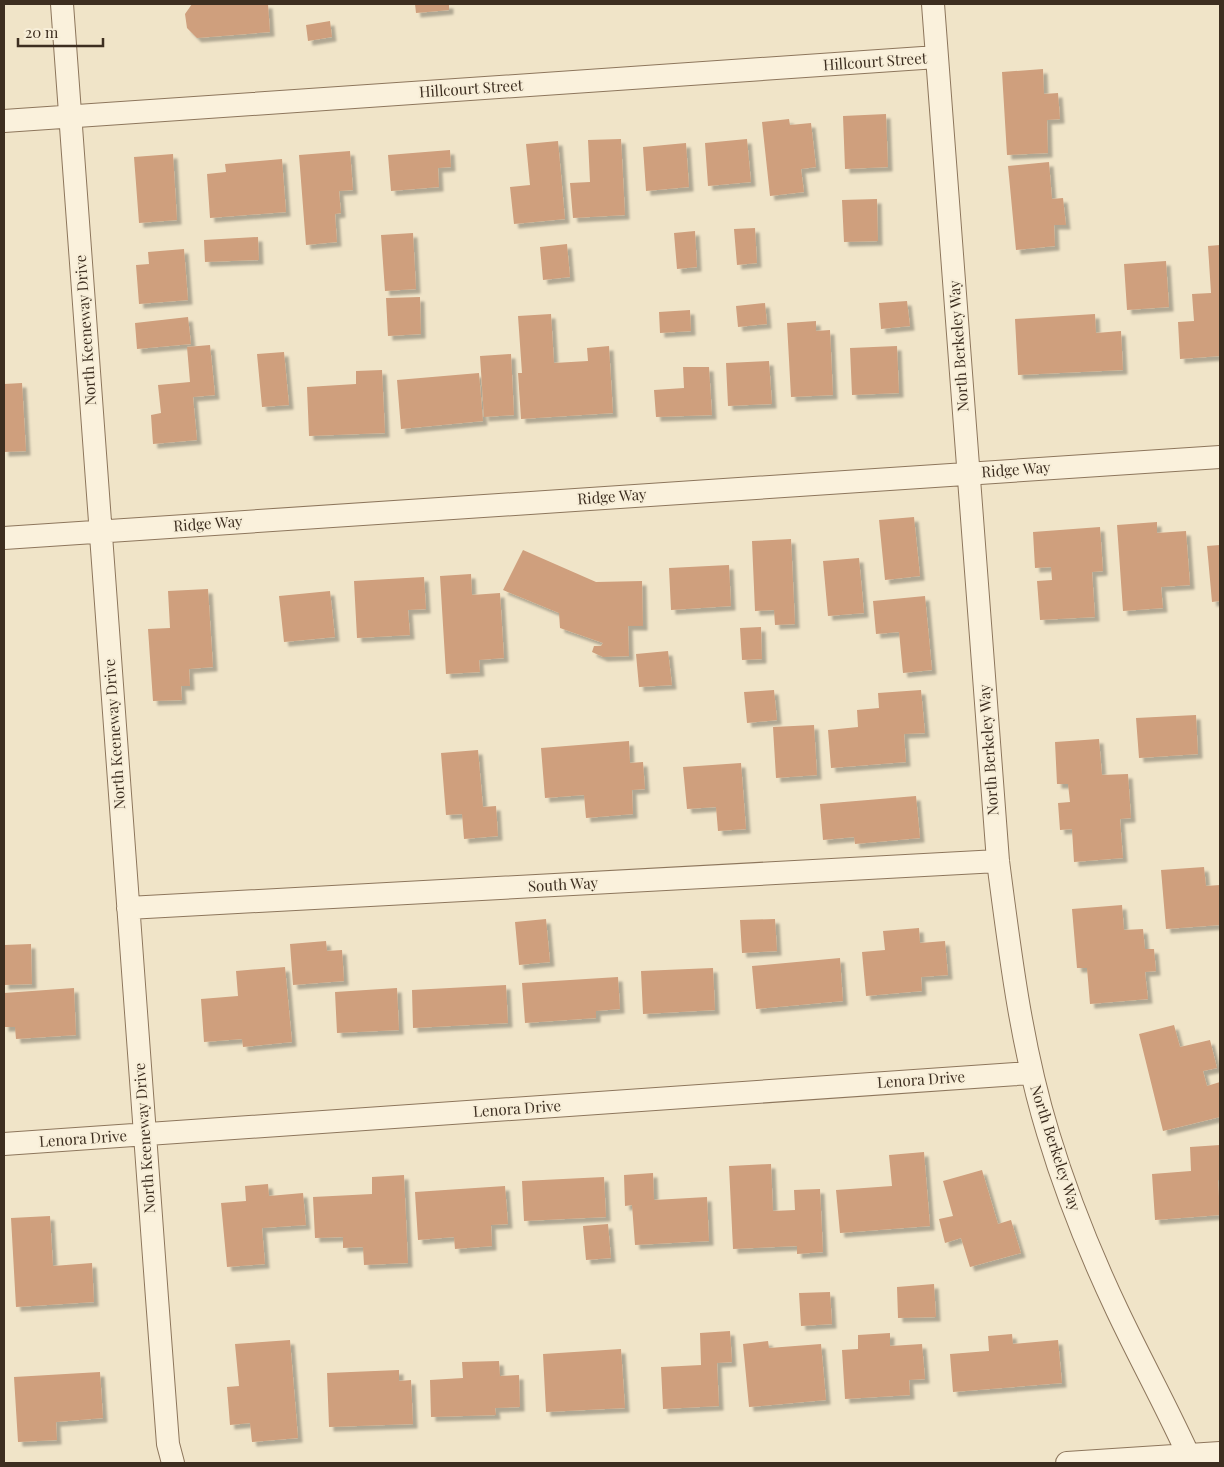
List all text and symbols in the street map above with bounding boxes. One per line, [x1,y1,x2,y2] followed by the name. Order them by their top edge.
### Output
[18,15,102,47] scale bar
[25,22,59,42] text: 20 m
[822,47,928,75] street label: Hillcourt Street
[418,74,524,102] street label: Hillcourt Street
[70,254,100,406] street label: North Keeneway Drive
[943,279,973,412] street label: North Berkeley Way
[981,457,1052,481] street label: Ridge Way
[577,484,648,508] street label: Ridge Way
[173,511,244,535] street label: Ridge Way
[99,658,129,810] street label: North Keeneway Drive
[973,683,1003,816] street label: North Berkeley Way
[527,872,599,896] street label: South Way
[129,1062,159,1214] street label: North Keeneway Drive
[876,1066,966,1092] street label: Lenora Drive
[1026,1082,1086,1214] street label: North Berkeley Way
[472,1095,562,1121] street label: Lenora Drive
[38,1125,128,1151] street label: Lenora Drive

